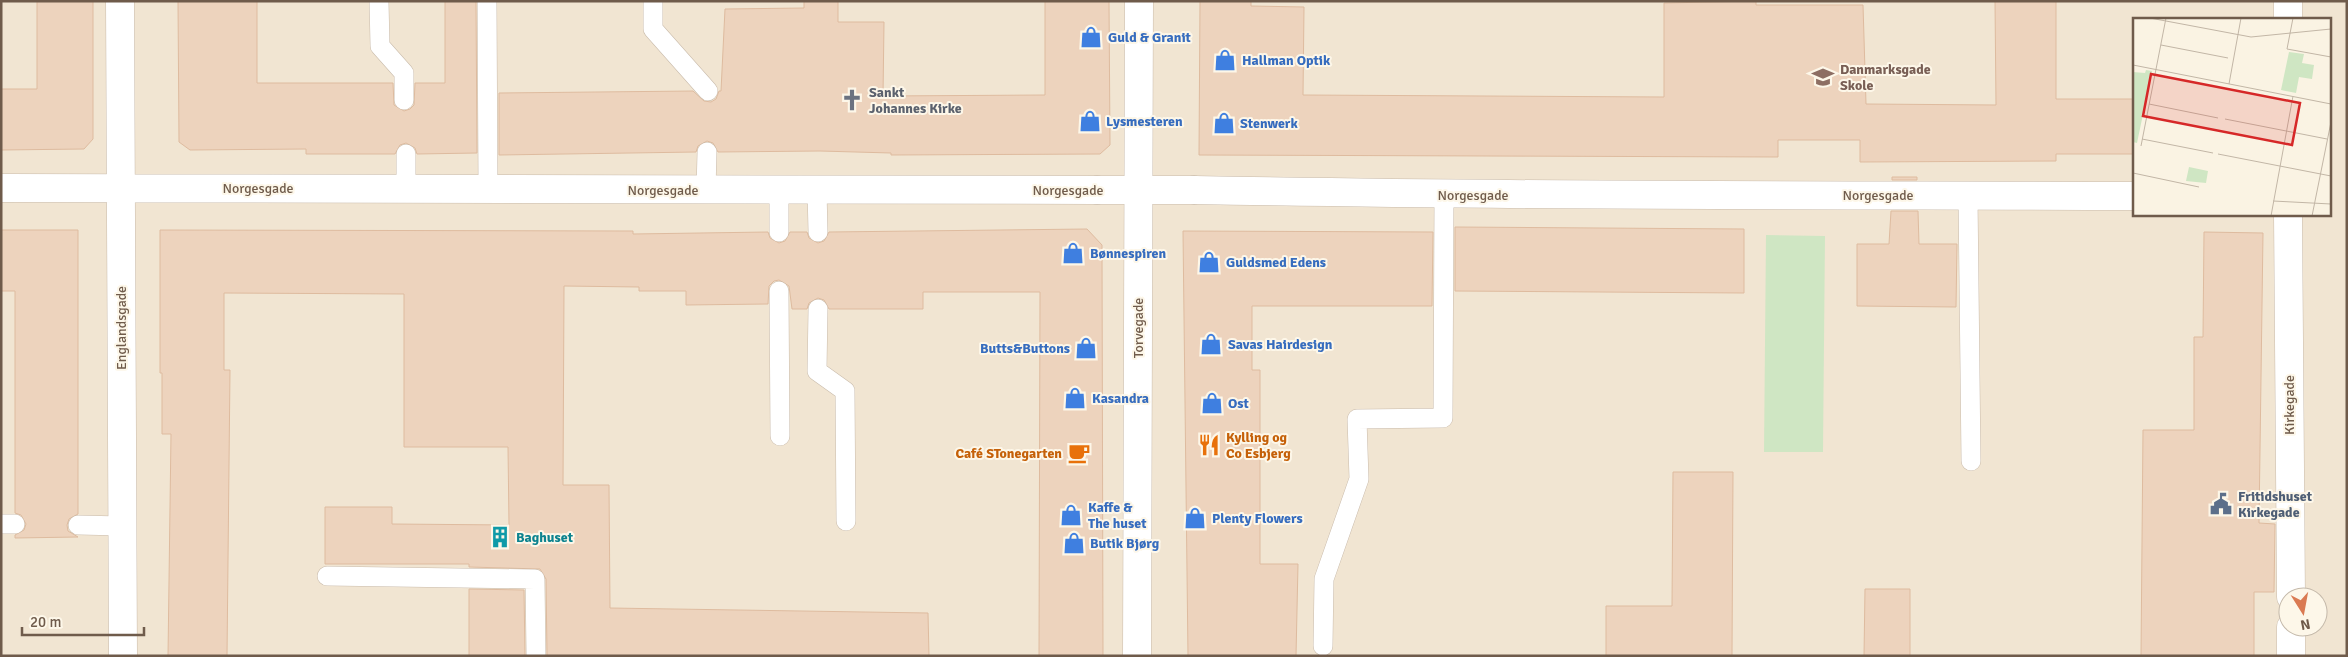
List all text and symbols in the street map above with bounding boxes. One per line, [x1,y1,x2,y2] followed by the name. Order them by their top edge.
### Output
[2133,18,2330,215] inset map
[1078,24,1104,50] shop icon: Guld & Granit
[1108,29,1192,46] place label: Guld & Granit
[1212,47,1238,73] shop icon: Hallman Optik
[1242,52,1331,69] place label: Hallman Optik
[1840,61,1931,94] place label: Danmarksgade Skole
[1810,64,1836,90] school or university icon: Danmarksgade Skole
[869,84,962,117] place label: Sankt Johannes Kirke
[839,87,865,113] church icon: Sankt Johannes Kirke
[1077,108,1103,134] shop icon: Lysmesteren
[1211,110,1237,136] shop icon: Stenwerk
[1106,113,1183,130] place label: Lysmesteren
[1240,115,1298,132] place label: Stenwerk
[222,180,294,197] street label: Norgesgade
[627,182,699,199] street label: Norgesgade
[1032,182,1104,199] street label: Norgesgade
[1437,187,1509,204] street label: Norgesgade
[1842,187,1914,204] street label: Norgesgade
[1060,240,1086,266] shop icon: Bønnespiren
[1090,245,1166,262] place label: Bønnespiren
[1196,249,1222,275] shop icon: Guldsmed Edens
[1226,254,1326,271] place label: Guldsmed Edens
[113,286,130,370] street label: Englandsgade
[1130,298,1147,358] street label: Torvegade
[1198,331,1224,357] shop icon: Savas Hairdesign
[1073,335,1099,361] shop icon: Butts&Buttons
[1228,336,1333,353] place label: Savas Hairdesign
[980,340,1070,357] place label: Butts&Buttons
[2281,375,2298,435] street label: Kirkegade
[1062,385,1088,411] shop icon: Kasandra
[1092,390,1149,407] place label: Kasandra
[1199,390,1225,416] shop icon: Ost
[1228,395,1250,412] place label: Ost
[1226,429,1291,462] place label: Kylling og Co Esbjerg
[1196,432,1222,458] restaurant icon: Kylling og Co Esbjerg
[1066,440,1092,466] cafe icon: Café STonegarten
[955,445,1062,462] place label: Café STonegarten
[2238,488,2313,521] place label: Fritidshuset Kirkegade
[2208,491,2234,517] public building icon: Fritidshuset Kirkegade
[1088,499,1147,532] place label: Kaffe & The huset
[1058,502,1084,528] shop icon: Kaffe & The huset
[1182,505,1208,531] shop icon: Plenty Flowers
[1212,510,1303,527] place label: Plenty Flowers
[487,524,513,550] building icon: Baghuset
[516,529,574,546] place label: Baghuset
[1061,530,1087,556] shop icon: Butik Bjørg
[1090,535,1160,552] place label: Butik Bjørg
[2278,587,2328,637] north arrow
[22,604,145,636] scale bar
[30,613,61,631] text: 20 m
[2299,615,2312,634] text: N

